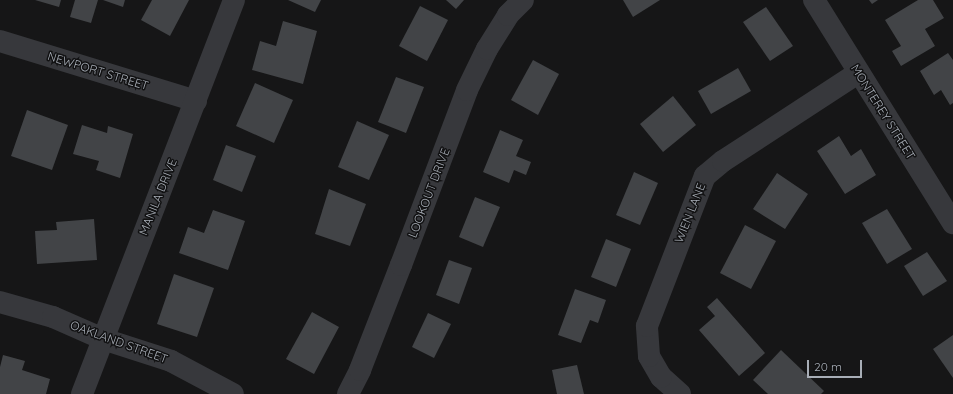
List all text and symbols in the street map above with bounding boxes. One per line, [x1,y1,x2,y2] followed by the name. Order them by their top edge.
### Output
[46,49,150,93] street label: NEWPORT STREET
[848,62,918,162] street label: MONTEREY STREET
[405,146,453,240] street label: LOOKOUT DRIVE
[136,157,180,237] street label: MANILA DRIVE
[672,181,708,245] street label: WIEN LANE
[68,318,170,366] street label: OAKLAND STREET
[809,352,864,378] scale bar
[814,359,842,374] text: 20 m

